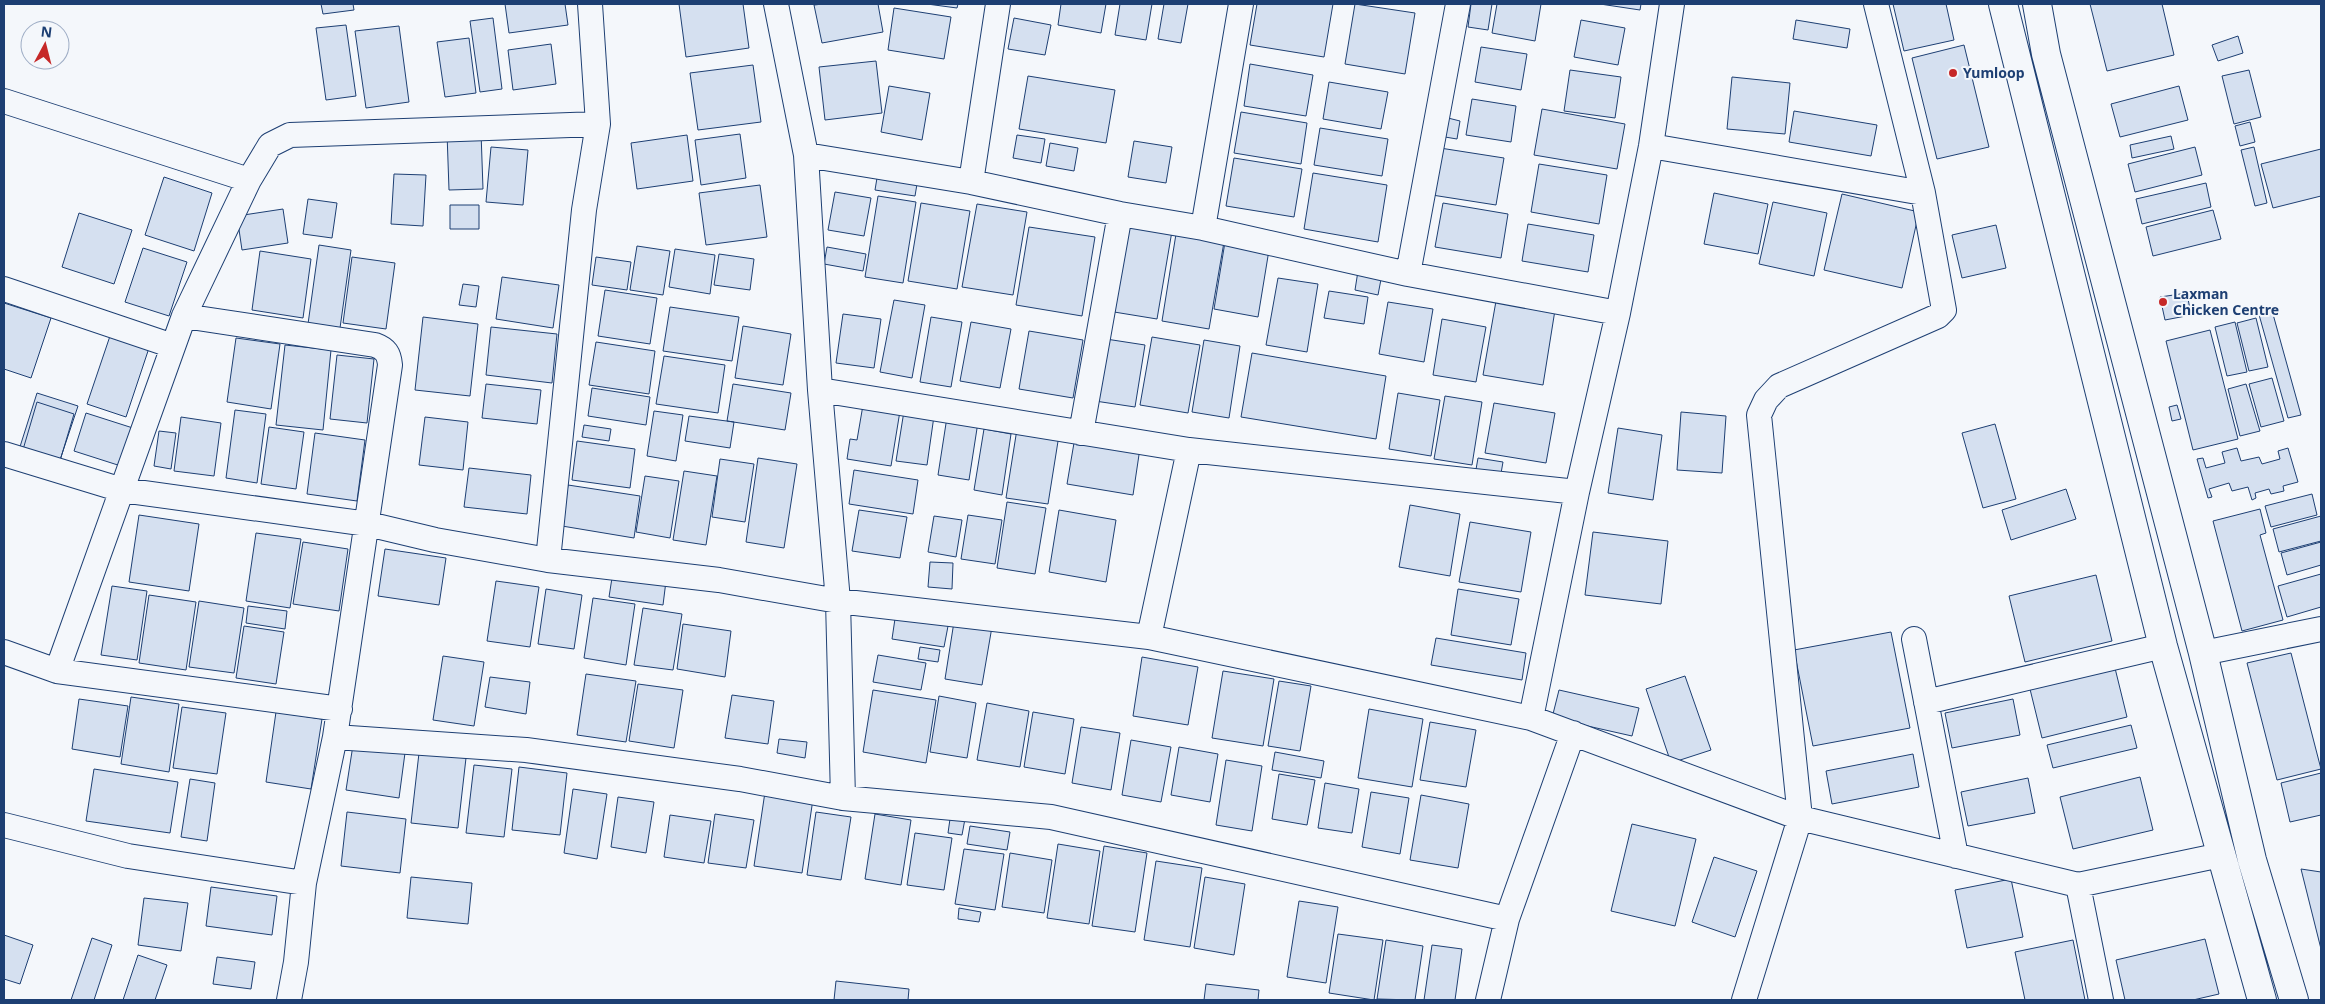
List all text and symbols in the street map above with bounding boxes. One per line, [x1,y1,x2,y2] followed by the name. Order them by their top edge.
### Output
[20,20,70,70] north arrow
[40,21,53,42] text: N
[1963,63,2025,82] place label: Yumloop
[1947,67,1959,79] marker: Yumloop
[2173,284,2279,319] place label: Laxman Chicken Centre
[2157,296,2169,308] marker: Laxman Chicken Centre

